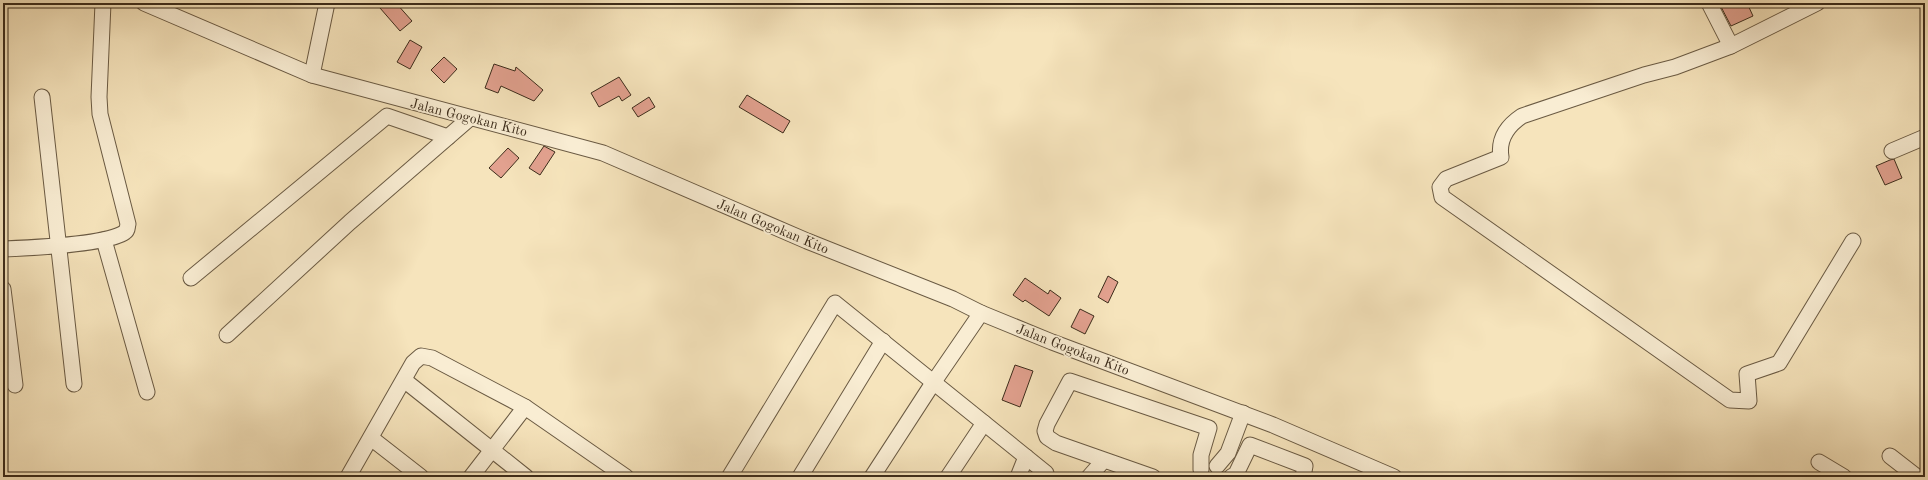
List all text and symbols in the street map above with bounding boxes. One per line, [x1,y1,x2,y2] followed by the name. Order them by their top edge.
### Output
[409,97,529,139] street label: Jalan Gogokan Kito
[715,197,831,257] street label: Jalan Gogokan Kito
[1014,322,1131,378] street label: Jalan Gogokan Kito

